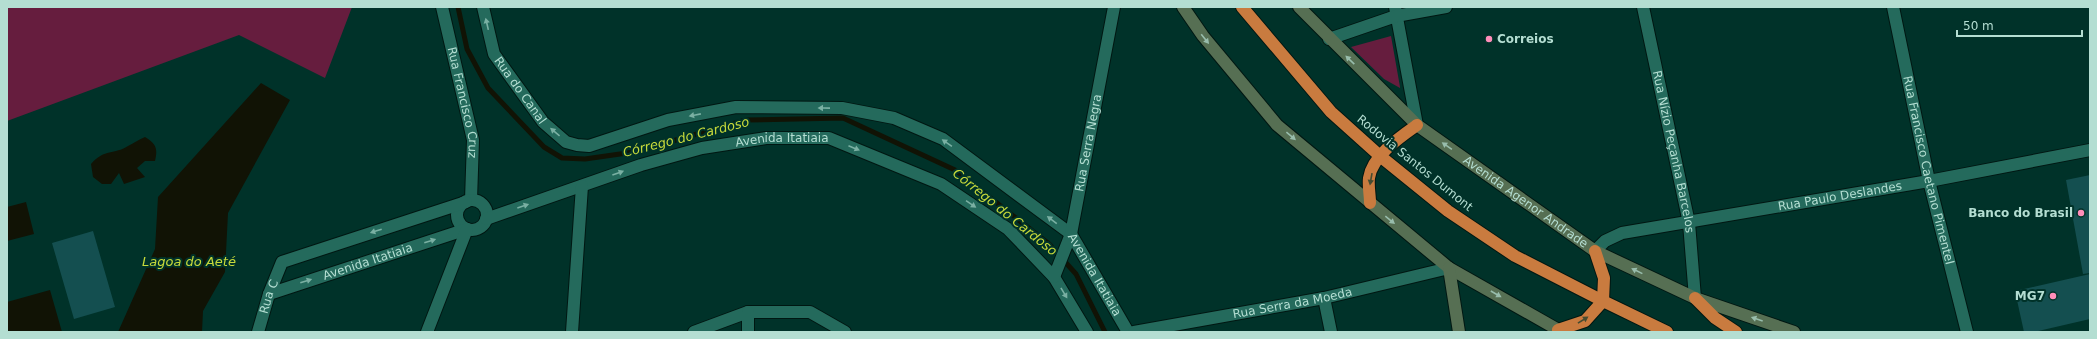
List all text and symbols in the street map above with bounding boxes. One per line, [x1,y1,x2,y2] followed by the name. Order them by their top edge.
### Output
[1957,12,2082,38] scale bar
[484,18,490,30] one-way arrow
[1963,19,1994,33] text: 50 m
[1497,32,1554,46] place label: Correios
[1201,33,1209,44] one-way arrow
[1484,34,1494,44] marker: Correios
[445,45,480,159] street label: Rua Francisco Cruz
[491,54,549,127] street label: Rua do Canal
[1345,55,1355,65] one-way arrow
[1650,69,1697,233] street label: Rua Nízio Peçanha Barcelos
[1900,75,1957,266] street label: Rua Francisco Caetano Pimentel
[1072,93,1104,193] street label: Rua Serra Negra
[817,105,830,111] one-way arrow
[689,112,701,118] one-way arrow
[1354,112,1476,214] street label: Rodovia Santos Dumont
[621,114,751,160] water label: Córrego do Cardoso
[549,128,560,137] one-way arrow
[734,131,829,150] street label: Avenida Itatiaia
[1285,132,1296,141] one-way arrow
[942,139,953,147] one-way arrow
[1442,142,1452,150] one-way arrow
[848,145,859,151] one-way arrow
[1461,153,1591,251] street label: Avenida Agenor Andrade
[950,165,1060,259] water label: Córrego do Cardoso
[613,169,625,175] one-way arrow
[1367,172,1373,185] one-way arrow
[1777,179,1903,213] street label: Rua Paulo Deslandes
[965,200,976,208] one-way arrow
[518,203,530,209] one-way arrow
[1968,206,2073,220] place label: Banco do Brasil
[2076,208,2086,218] marker: Banco do Brasil
[1385,215,1396,224] one-way arrow
[1047,216,1057,224] one-way arrow
[369,228,381,234] one-way arrow
[1065,231,1124,319] street label: Avenida Itatiaia
[424,238,436,244] one-way arrow
[321,240,414,283] street label: Avenida Itatiaia
[142,254,236,269] water label: Lagoa do Aeté
[1631,268,1643,274] one-way arrow
[257,278,281,315] street label: Rua C
[301,278,313,284] one-way arrow
[1232,285,1354,321] street label: Rua Serra da Moeda
[1060,287,1067,299] one-way arrow
[2015,289,2045,303] place label: MG7
[1490,291,1502,298] one-way arrow
[2048,291,2058,301] marker: MG7
[1751,316,1763,322] one-way arrow
[1577,317,1589,324] one-way arrow

